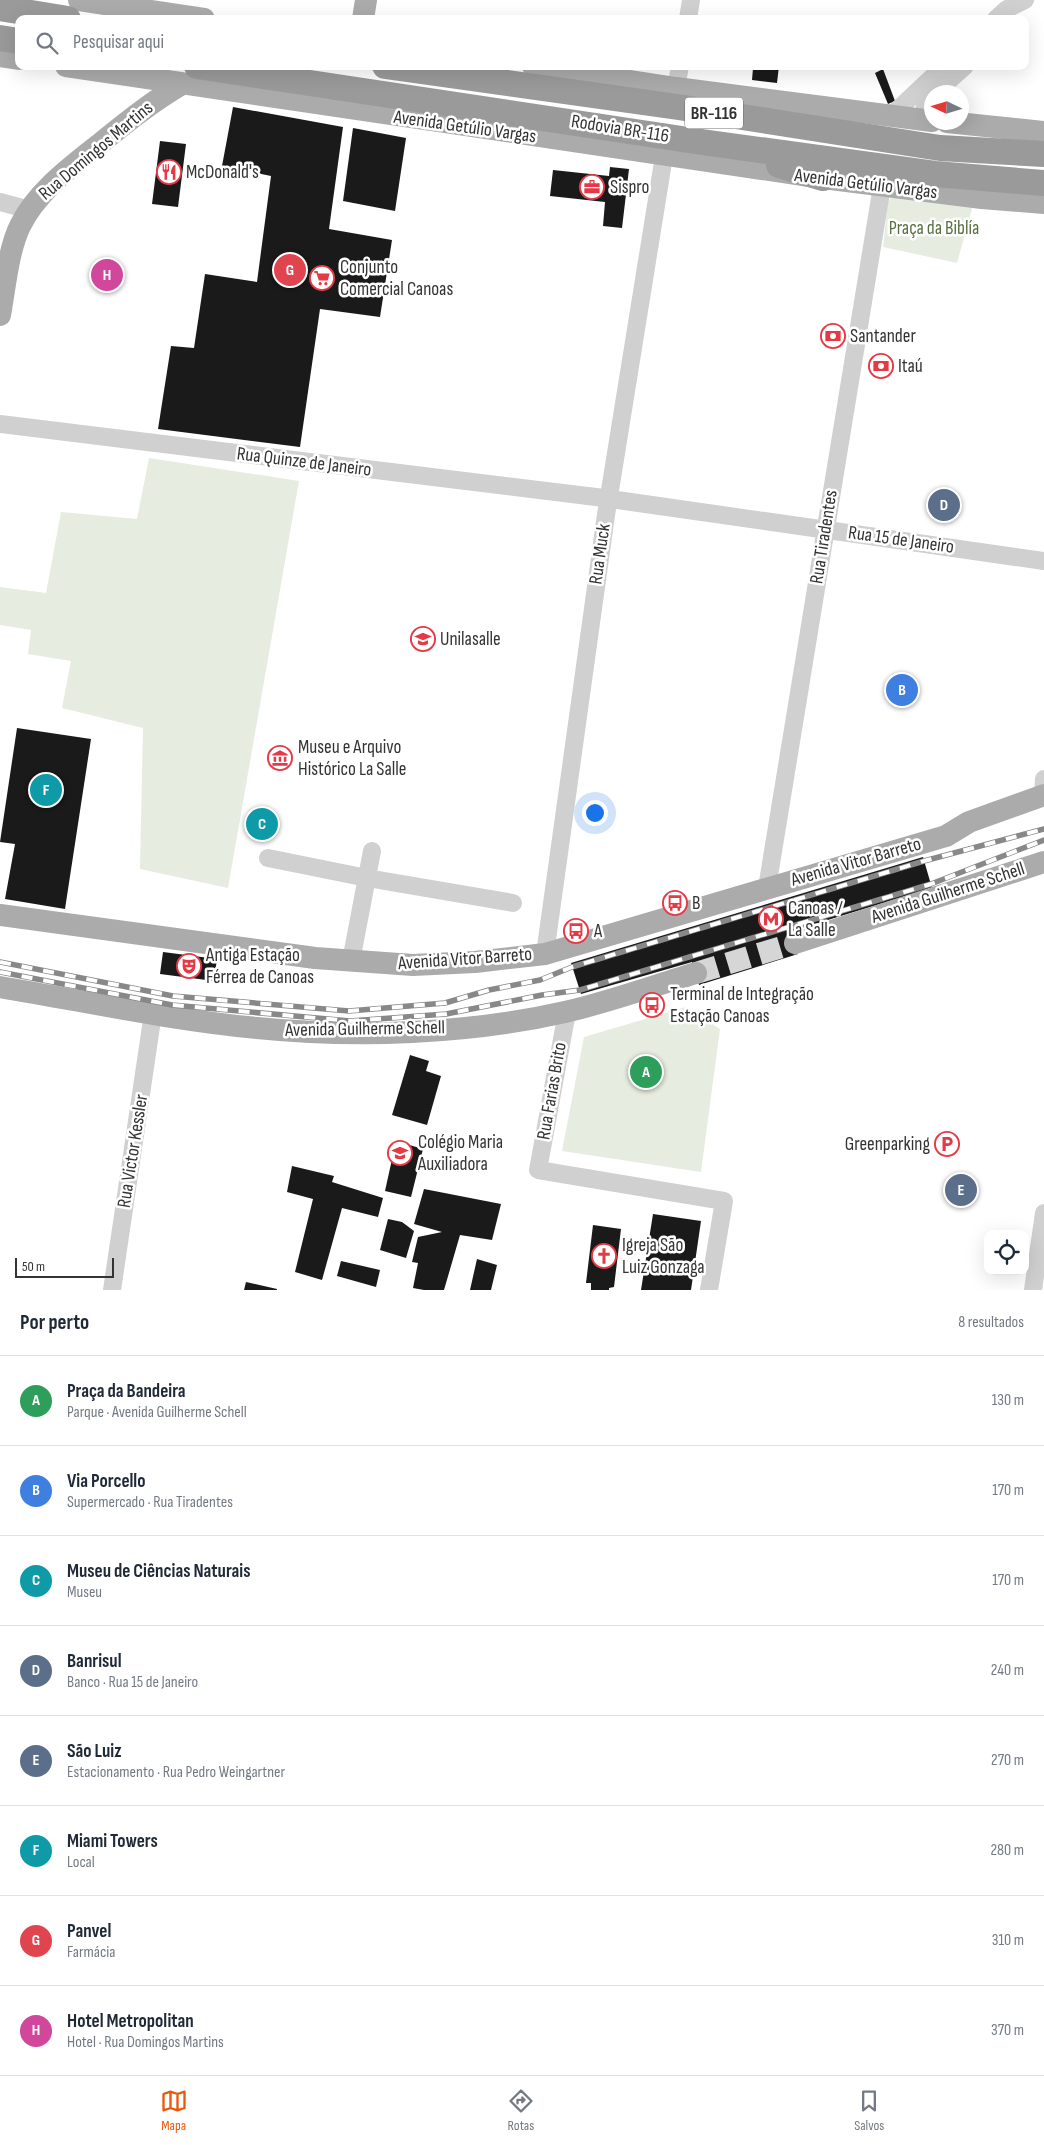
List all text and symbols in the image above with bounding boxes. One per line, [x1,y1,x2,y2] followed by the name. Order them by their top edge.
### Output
[15,15,1029,70] search box
[33,29,61,57] icon: search
[73,31,164,54] text: Pesquisar aqui
[924,85,969,130] north arrow
[34,96,158,205] street label: Rua Domingos Martins
[685,98,743,128] road number: BR-116
[391,105,538,148] street label: Avenida Getúlio Vargas
[569,110,671,148] street label: Rodovia BR-116
[156,159,182,185] restaurant icon: McDonald's
[186,161,259,184] place label: McDonald's
[792,164,939,204] street label: Avenida Getúlio Vargas
[579,174,605,200] office icon: Sispro
[610,176,649,199] place label: Sispro
[889,217,979,240] park label: Praça da Biblía
[274,251,306,289] pin: G
[91,256,123,294] pin: H
[340,256,453,301] place label: Conjunto Comercial Canoas
[309,265,335,291] supermarket icon: Conjunto Comercial Canoas
[820,323,846,349] bank icon: Santander
[850,325,916,348] place label: Santander
[868,353,894,379] bank icon: Itaú
[898,355,923,378] place label: Itaú
[235,442,373,482] street label: Rua Quinze de Janeiro
[928,486,960,524] pin: D
[805,488,843,586] street label: Rua Tiradentes
[584,521,616,586] street label: Rua Muck
[847,521,955,559] street label: Rua 15 de Janeiro
[410,626,436,652] school or university icon: Unilasalle
[440,628,501,651] place label: Unilasalle
[886,671,918,709] pin: B
[298,736,406,781] place label: Museu e Arquivo Histórico La Salle
[267,745,293,771] museum icon: Museu e Arquivo Histórico La Salle
[30,771,62,809] pin: F
[582,800,608,826] your location
[246,805,278,843] pin: C
[787,832,924,892] street label: Avenida Vitor Barreto
[867,857,1028,929] street label: Avenida Guilherme Schell
[662,890,688,916] bus stop icon: B
[692,892,700,915] place label: B
[788,897,843,942] place label: Canoas / La Salle
[758,906,784,932] metro station icon: Canoas / La Salle
[563,918,589,944] bus stop icon: A
[593,920,603,943] place label: A
[396,943,533,975] street label: Avenida Vitor Barreto
[205,944,314,989] place label: Antiga Estação Férrea de Canoas
[176,953,202,979] theatre icon: Antiga Estação Férrea de Canoas
[670,983,814,1028] place label: Terminal de Integração Estação Canoas
[639,992,665,1018] bus stop icon: Terminal de Integração Estação Canoas
[284,1016,445,1042] street label: Avenida Guilherme Schell
[532,1041,572,1141] street label: Rua Farias Brito
[630,1053,662,1091] pin: A
[113,1092,153,1209] street label: Rua Victor Kessler
[417,1131,503,1176] place label: Colégio Maria Auxiliadora
[934,1131,960,1157] parking icon: Greenparking
[845,1133,930,1156] place label: Greenparking
[387,1140,413,1166] school or university icon: Colégio Maria Auxiliadora
[945,1171,977,1209] pin: E
[984,1230,1029,1275] map controls
[984,1230,1029,1275] button: locate
[622,1234,705,1279] place label: Igreja São Luiz Gonzaga
[591,1243,617,1269] church icon: Igreja São Luiz Gonzaga
[15,1255,114,1278] scale bar
[22,1258,45,1275] text: 50 m
[20,1310,89,1335] text: Por perto
[958,1313,1024,1332] text: 8 resultados
[67,1380,186,1403] text: Praça da Bandeira
[32,1391,40,1410] text: A
[992,1391,1024,1410] text: 130 m
[67,1403,247,1422] text: Parque · Avenida Guilherme Schell
[67,1470,146,1493] text: Via Porcello
[32,1481,40,1500] text: B
[992,1481,1024,1500] text: 170 m
[67,1493,233,1512] text: Supermercado · Rua Tiradentes
[67,1560,250,1583] text: Museu de Ciências Naturais
[32,1571,40,1590] text: C
[992,1571,1024,1590] text: 170 m
[67,1583,102,1602] text: Museu
[67,1650,122,1673] text: Banrisul
[32,1661,40,1680] text: D
[991,1661,1024,1680] text: 240 m
[67,1673,198,1692] text: Banco · Rua 15 de Janeiro
[67,1740,122,1763] text: São Luiz
[33,1751,39,1770] text: E
[991,1751,1024,1770] text: 270 m
[67,1763,285,1782] text: Estacionamento · Rua Pedro Weingartner
[67,1830,158,1853] text: Miami Towers
[33,1841,39,1860] text: F
[990,1841,1024,1860] text: 280 m
[67,1853,95,1872] text: Local
[67,1920,111,1943] text: Panvel
[32,1931,40,1950] text: G
[992,1931,1024,1950] text: 310 m
[67,1943,116,1962] text: Farmácia
[67,2010,194,2033] text: Hotel Metropolitan
[32,2021,40,2040] text: H
[991,2021,1024,2040] text: 370 m
[67,2033,224,2052] text: Hotel · Rua Domingos Martins
[160,2087,188,2134] tab: Mapa
[507,2087,535,2134] tab: Rotas
[854,2087,884,2134] tab: Salvos

